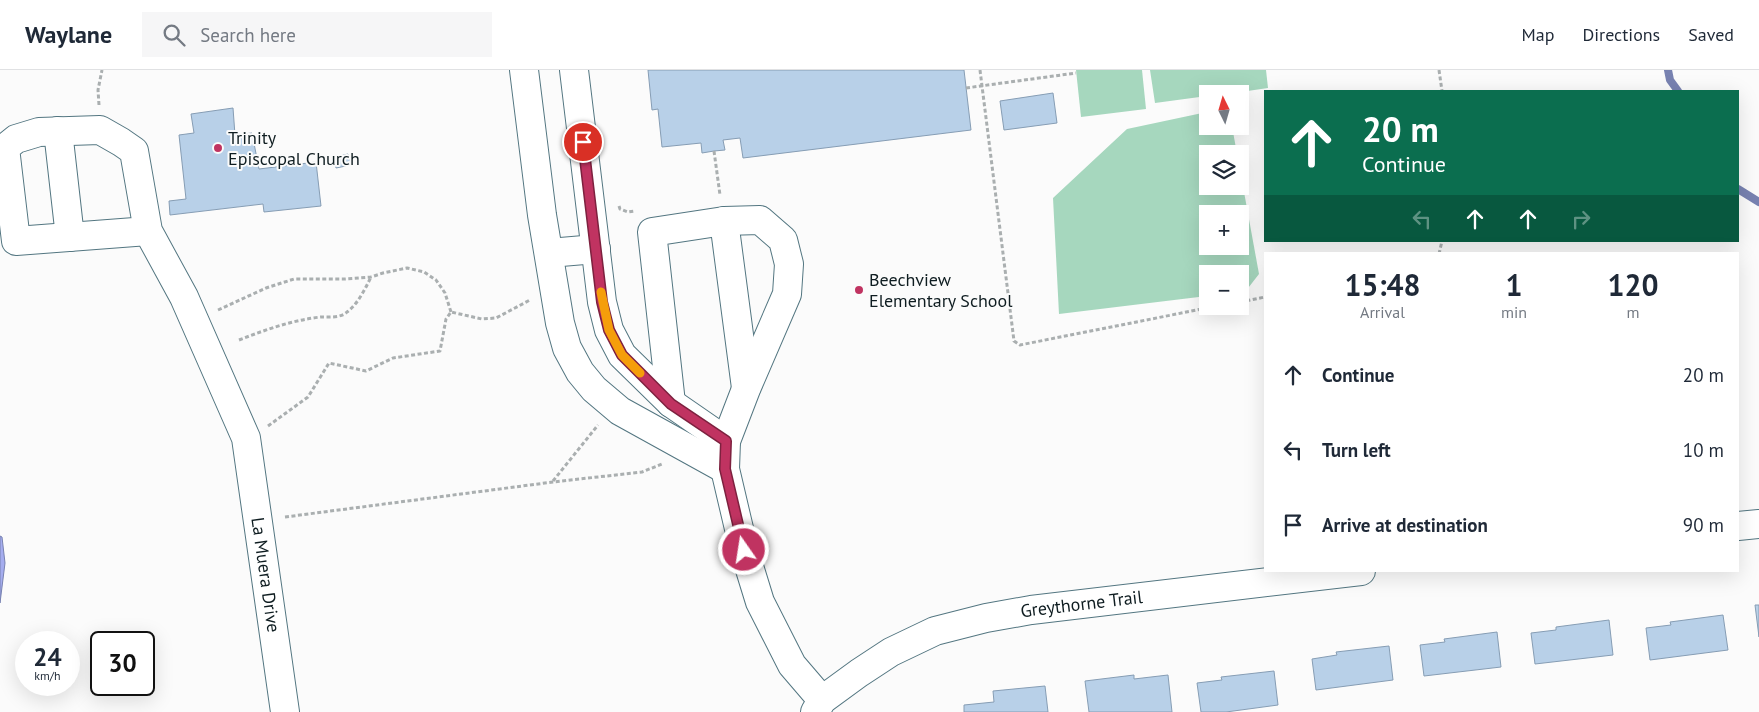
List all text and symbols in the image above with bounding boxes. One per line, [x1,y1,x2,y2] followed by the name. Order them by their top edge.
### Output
[142,12,492,57] search box
[25,19,112,50] text: Waylane
[160,21,188,49] icon: search
[200,23,296,47] text: Search here
[1522,23,1554,46] text: Map
[1582,23,1660,46] text: Directions
[1688,23,1734,46] text: Saved
[1199,85,1249,135] north arrow
[1199,85,1249,315] map controls
[1362,106,1439,152] text: 20 m
[1279,110,1344,175] icon: ahead
[562,121,604,163] pin
[228,126,360,170] place label: Trinity Episcopal Church
[569,128,597,156] icon: arrive
[212,142,224,154] marker: Trinity Episcopal Church
[1199,145,1249,195] button: layers
[1362,150,1446,178] text: Continue
[1199,205,1249,255] button: +
[1408,205,1436,233] icon: left
[1461,205,1489,233] icon: ahead
[1514,205,1542,233] icon: ahead
[1567,205,1595,233] icon: right
[1199,265,1249,315] button: −
[1344,265,1421,304] text: 15:48
[1506,265,1523,304] text: 1
[1607,265,1659,304] text: 120
[869,268,1013,312] place label: Beechview Elementary School
[853,284,865,296] marker: Beechview Elementary School
[1360,302,1405,322] text: Arrival
[1501,302,1527,322] text: min
[1627,302,1640,322] text: m
[1279,361,1307,389] icon: ahead
[1322,363,1394,387] text: Continue
[1683,363,1724,387] text: 20 m
[1279,436,1307,464] icon: left
[1322,438,1391,462] text: Turn left
[1683,438,1724,462] text: 10 m
[1279,511,1307,539] icon: arrive
[1322,513,1488,537] text: Arrive at destination
[1683,513,1724,537] text: 90 m
[246,516,286,634] street label: La Muera Drive
[717,523,769,575] position arrow
[1019,585,1144,623] street label: Greythorne Trail
[90,631,155,696] speed limit sign: 30
[33,641,62,673] text: 24
[34,668,61,683] text: km/h

